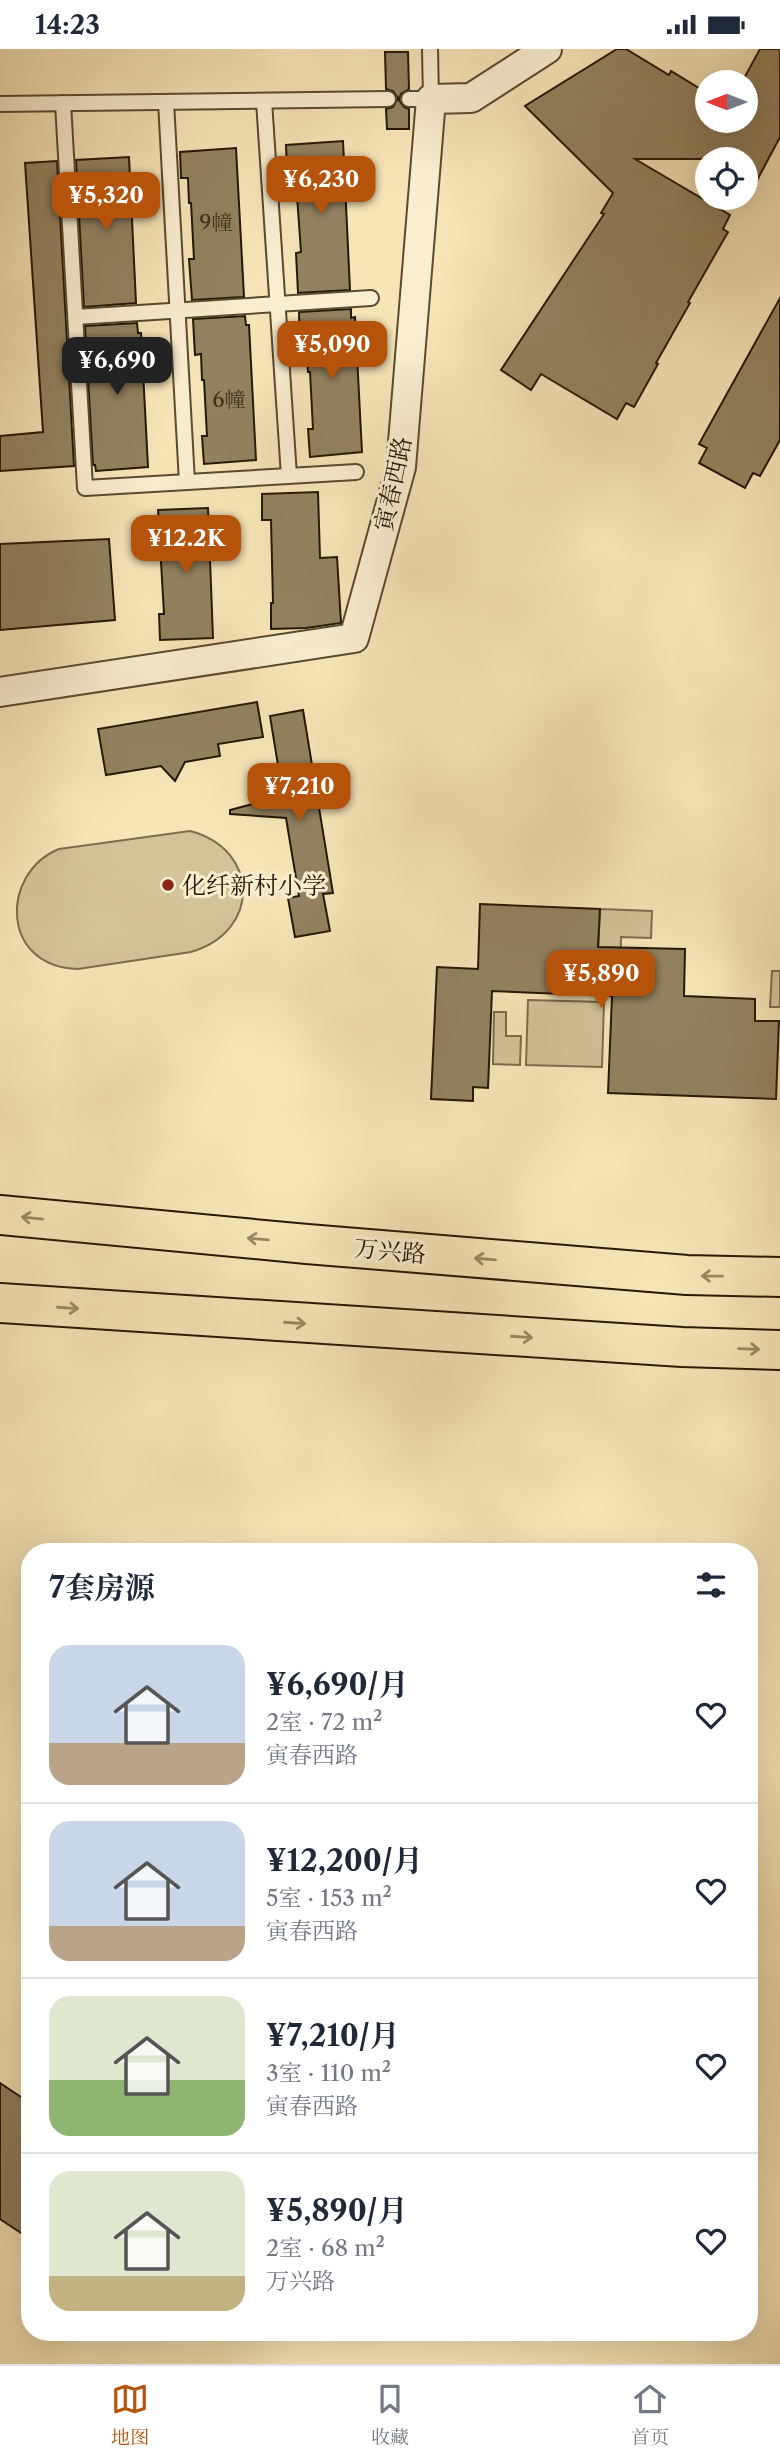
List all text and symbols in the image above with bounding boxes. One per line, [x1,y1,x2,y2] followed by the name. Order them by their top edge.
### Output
[35,9,100,41] text: 14:23
[695,70,758,133] north arrow
[695,70,758,210] map controls
[695,147,758,210] button: locate
[264,157,378,216] pin: ¥6,230
[282,165,360,193] text: ¥6,230
[49,173,163,232] pin: ¥5,320
[68,181,144,209] text: ¥5,320
[199,210,233,235] house number: 9幢
[275,321,389,381] pin: ¥5,090
[293,330,371,358] text: ¥5,090
[60,337,174,397] pin: ¥6,690
[78,346,156,374] text: ¥6,690
[212,387,246,412] house number: 6幢
[369,434,417,534] street label: 寅春西路
[129,515,243,575] pin: ¥12.2K
[147,524,225,552] text: ¥12.2K
[242,763,356,823] pin: ¥7,210
[263,772,335,800] text: ¥7,210
[182,871,326,900] place label: 化纤新村小学
[160,877,176,893] marker: 化纤新村小学
[544,951,658,1010] pin: ¥5,890
[562,959,640,987] text: ¥5,890
[21,1211,44,1224] one-way arrow
[247,1233,270,1246] one-way arrow
[353,1233,427,1269] street label: 万兴路
[474,1252,497,1265] one-way arrow
[701,1269,724,1283] one-way arrow
[56,1302,79,1315] one-way arrow
[283,1316,306,1329] one-way arrow
[510,1331,533,1344] one-way arrow
[738,1343,761,1356] one-way arrow
[692,1566,730,1604] icon: filters
[49,1569,155,1606] text: 7套房源
[266,1666,408,1703] text: ¥6,690/月
[105,1673,189,1757] icon: home
[692,1696,730,1734] icon: heart
[266,1708,382,1736] text: 2室 · 72 m²
[266,1741,358,1769] text: 寅春西路
[266,1842,423,1879] text: ¥12,200/月
[105,1849,189,1933] icon: home
[692,1872,730,1910] icon: heart
[266,1884,392,1912] text: 5室 · 153 m²
[266,1917,358,1945] text: 寅春西路
[266,2017,400,2054] text: ¥7,210/月
[105,2024,189,2108] icon: home
[692,2047,730,2085] icon: heart
[266,2059,391,2087] text: 3室 · 110 m²
[266,2092,358,2120] text: 寅春西路
[266,2192,408,2229] text: ¥5,890/月
[105,2199,189,2283] icon: home
[692,2222,730,2260] icon: heart
[266,2234,385,2262] text: 2室 · 68 m²
[266,2267,335,2295] text: 万兴路
[111,2380,149,2449] tab: 地图
[371,2380,409,2449] tab: 收藏
[631,2380,669,2449] tab: 首页

